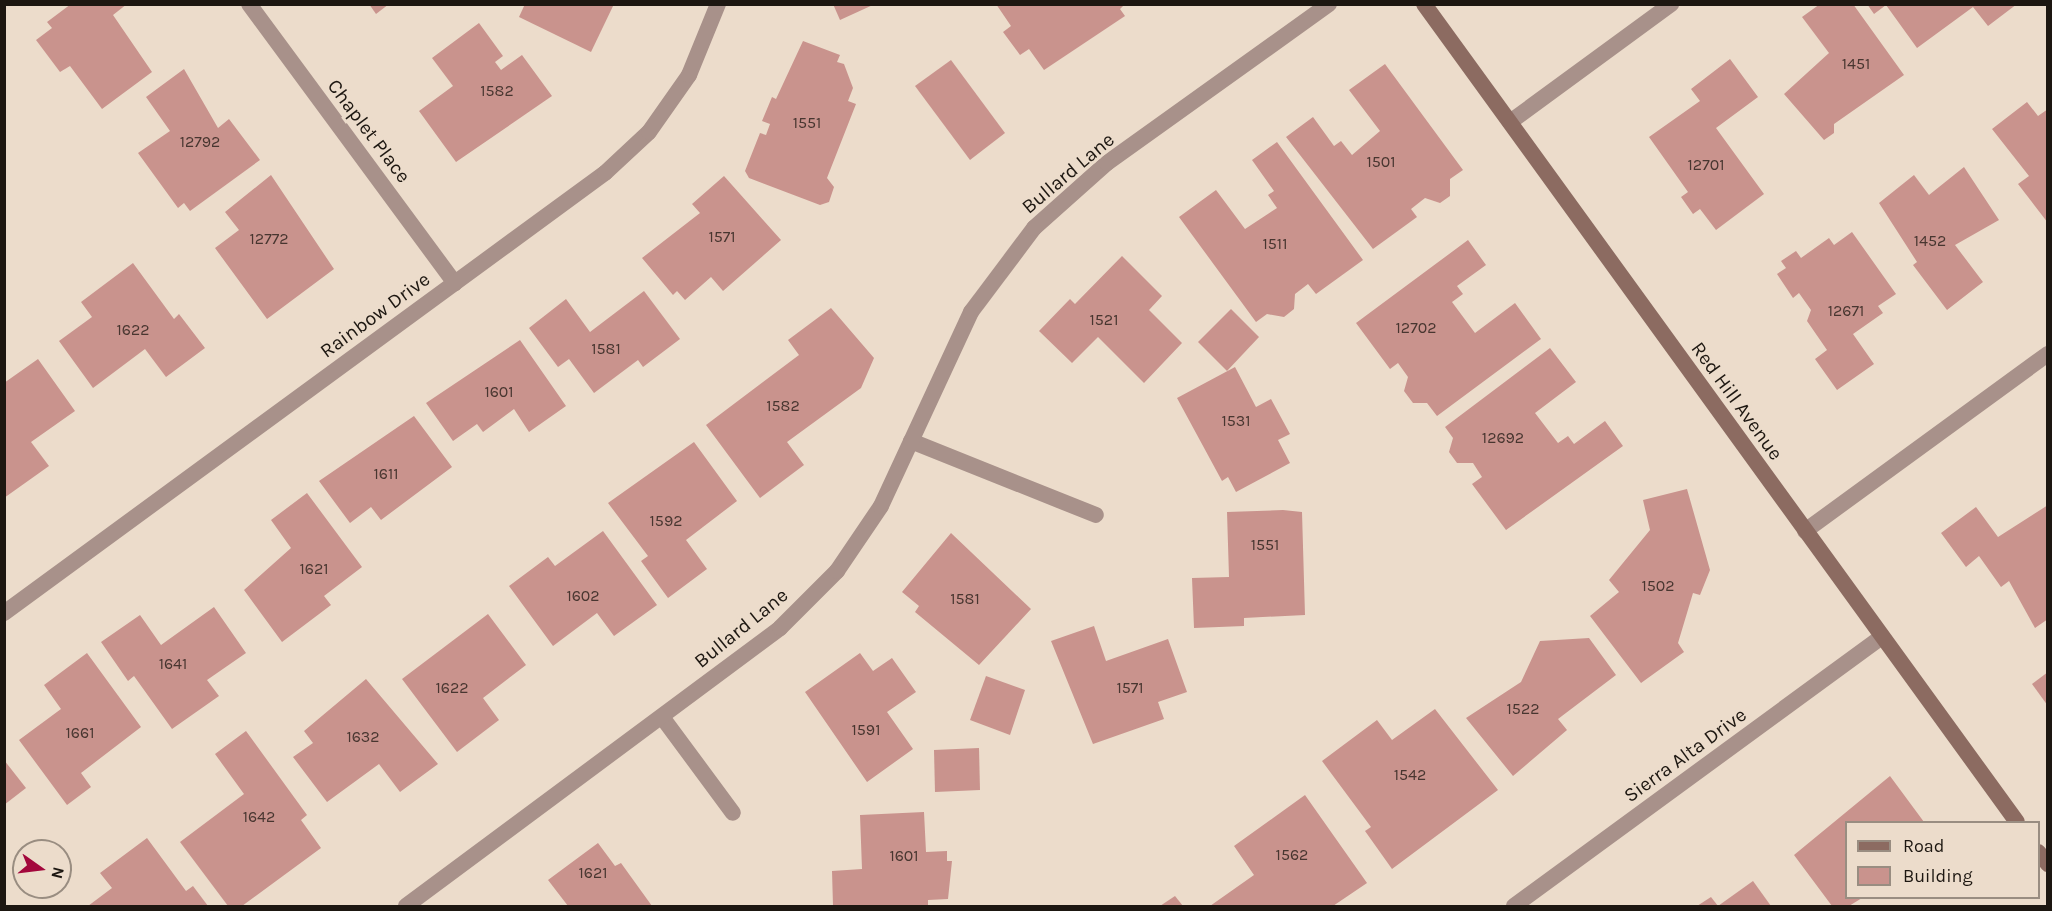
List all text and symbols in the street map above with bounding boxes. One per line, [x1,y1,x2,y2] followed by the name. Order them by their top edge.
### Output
[1842,54,1870,74] house number: 1451
[322,74,416,188] street label: Chaplet Place
[480,81,514,101] house number: 1582
[793,113,821,133] house number: 1551
[1017,127,1119,219] street label: Bullard Lane
[180,132,220,152] house number: 12792
[1366,152,1396,172] house number: 1501
[1688,155,1724,175] house number: 12701
[708,227,736,247] house number: 1571
[250,229,288,249] house number: 12772
[1914,231,1946,251] house number: 1452
[1263,234,1287,254] house number: 1511
[315,267,435,363] street label: Rainbow Drive
[1828,301,1864,321] house number: 12671
[1090,310,1118,330] house number: 1521
[1396,318,1436,338] house number: 12702
[117,320,149,340] house number: 1622
[1686,337,1788,465] street label: Red Hill Avenue
[591,339,621,359] house number: 1581
[484,382,514,402] house number: 1601
[766,396,800,416] house number: 1582
[1221,411,1251,431] house number: 1531
[1482,428,1524,448] house number: 12692
[373,464,399,484] house number: 1611
[650,511,682,531] house number: 1592
[1251,535,1279,555] house number: 1551
[299,559,329,579] house number: 1621
[1641,576,1675,596] house number: 1502
[689,583,793,673] street label: Bullard Lane
[566,586,600,606] house number: 1602
[950,589,980,609] house number: 1581
[159,654,187,674] house number: 1641
[436,678,468,698] house number: 1622
[1116,678,1144,698] house number: 1571
[1507,699,1539,719] house number: 1522
[1619,702,1751,808] street label: Sierra Alta Drive
[852,720,880,740] house number: 1591
[66,723,94,743] house number: 1661
[346,727,380,747] house number: 1632
[1394,765,1426,785] house number: 1542
[243,807,275,827] house number: 1642
[1845,821,2040,899] legend
[1903,835,1944,857] text: Road
[12,839,72,899] north arrow
[1276,845,1308,865] house number: 1562
[889,846,919,866] house number: 1601
[578,863,608,883] house number: 1621
[47,865,69,881] text: N
[1903,865,1973,887] text: Building

